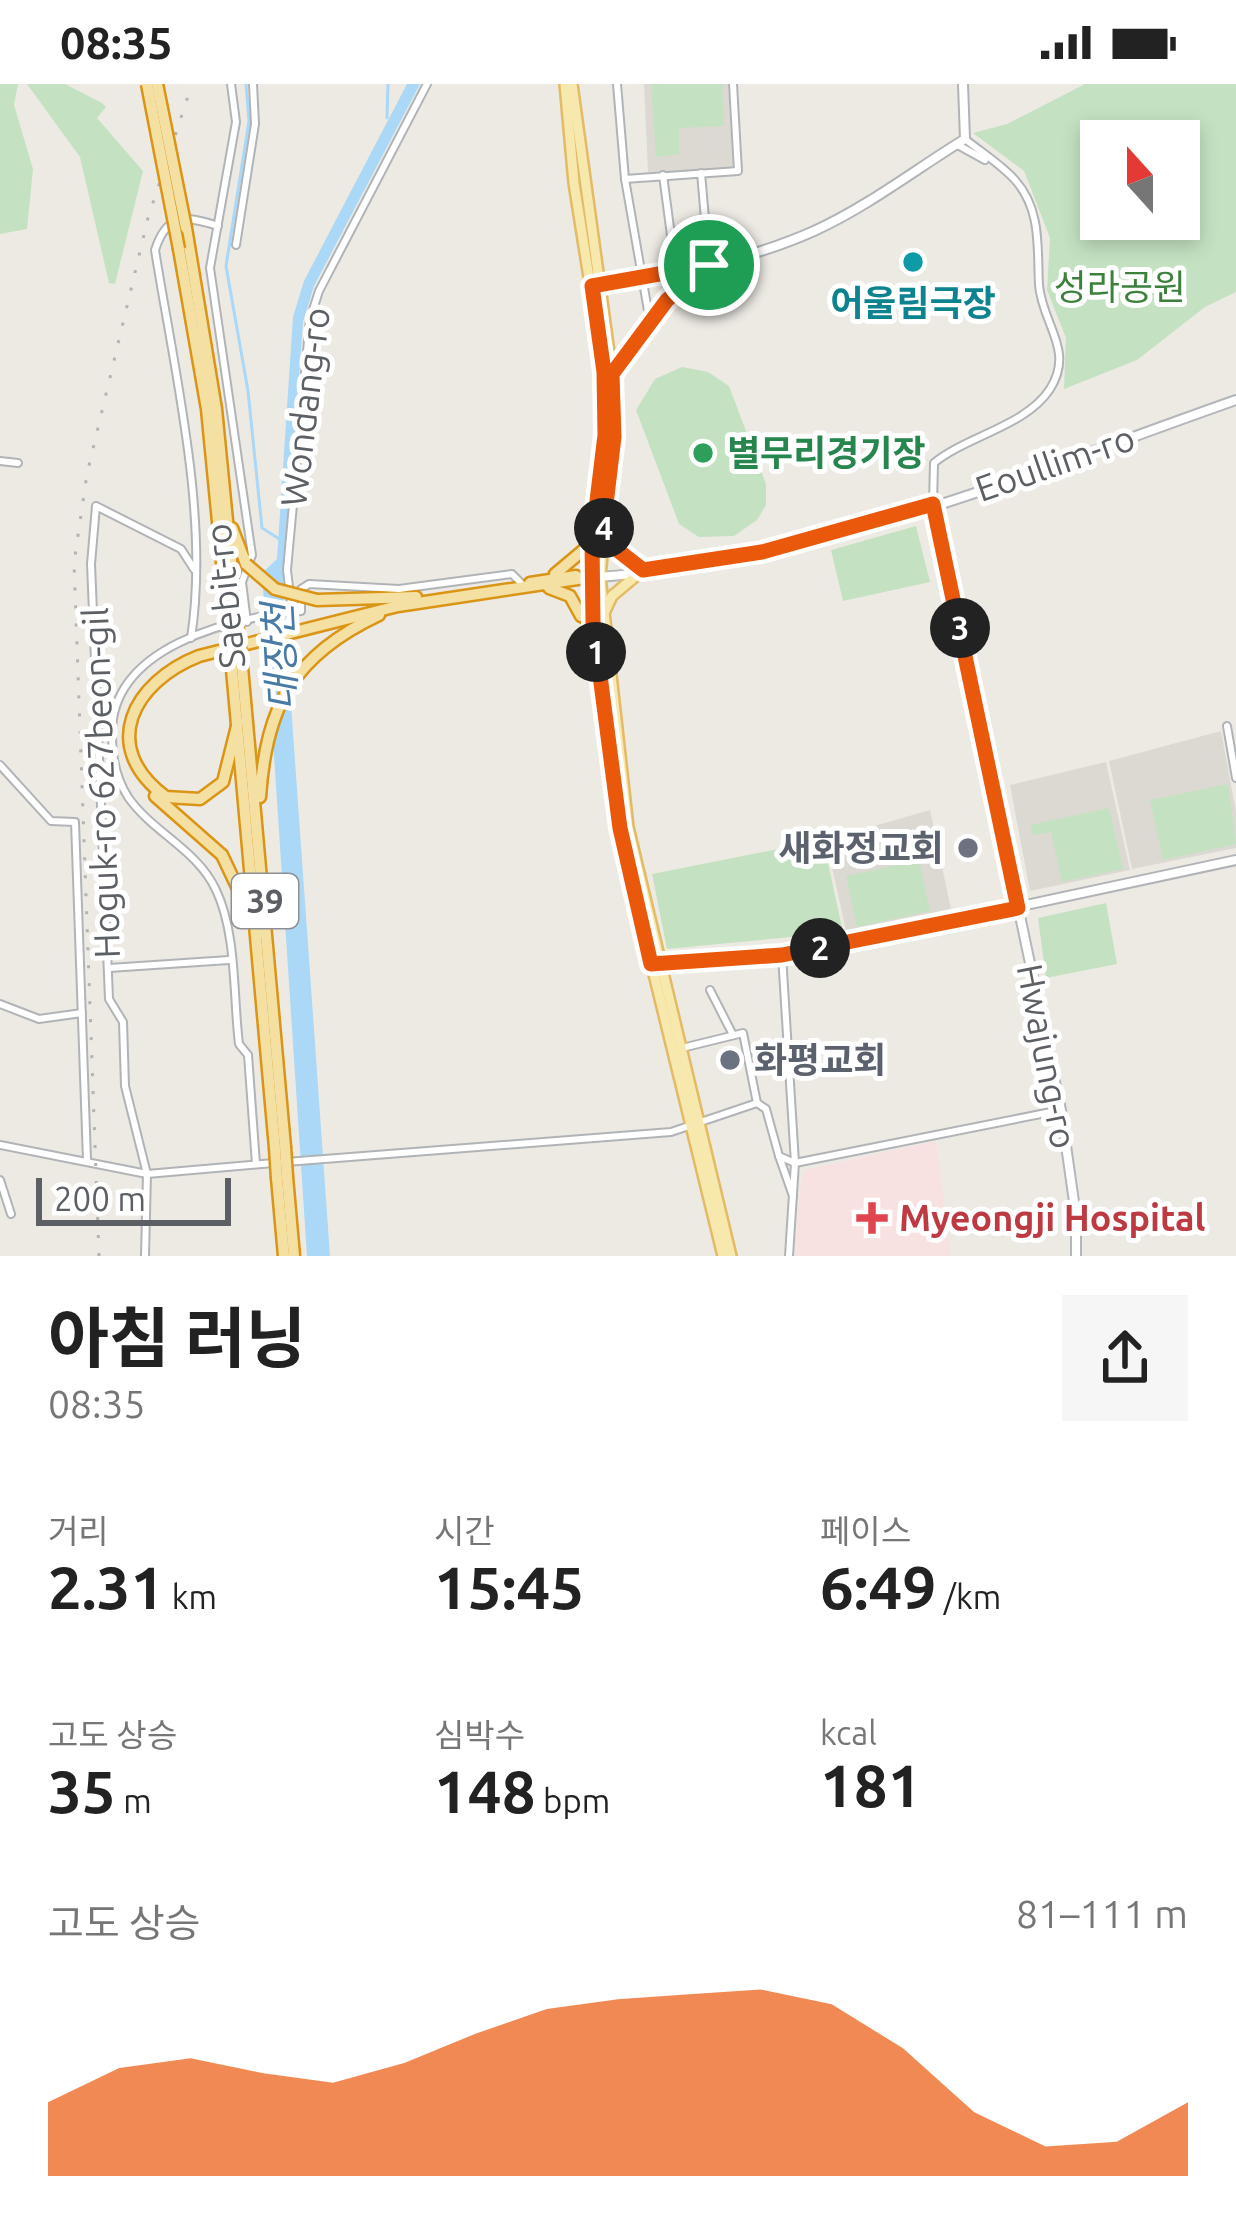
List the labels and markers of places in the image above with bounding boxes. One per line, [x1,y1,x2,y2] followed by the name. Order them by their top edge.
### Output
[658,214,760,316] pin
[900,249,926,275] marker: 어울림극장
[830,282,996,323] place label: 어울림극장
[727,432,926,473] place label: 별무리경기장
[690,440,716,466] marker: 별무리경기장
[574,498,634,558] pin: 4
[930,598,990,658] pin: 3
[566,622,626,682] pin: 1
[778,827,944,868] place label: 새화정교회
[955,835,981,861] marker: 새화정교회
[790,918,850,978] pin: 2
[754,1039,886,1080] place label: 화평교회
[717,1047,743,1073] marker: 화평교회
[899,1197,1206,1238] place label: Myeongji Hospital
[856,1202,888,1234] marker: Myeongji Hospital

